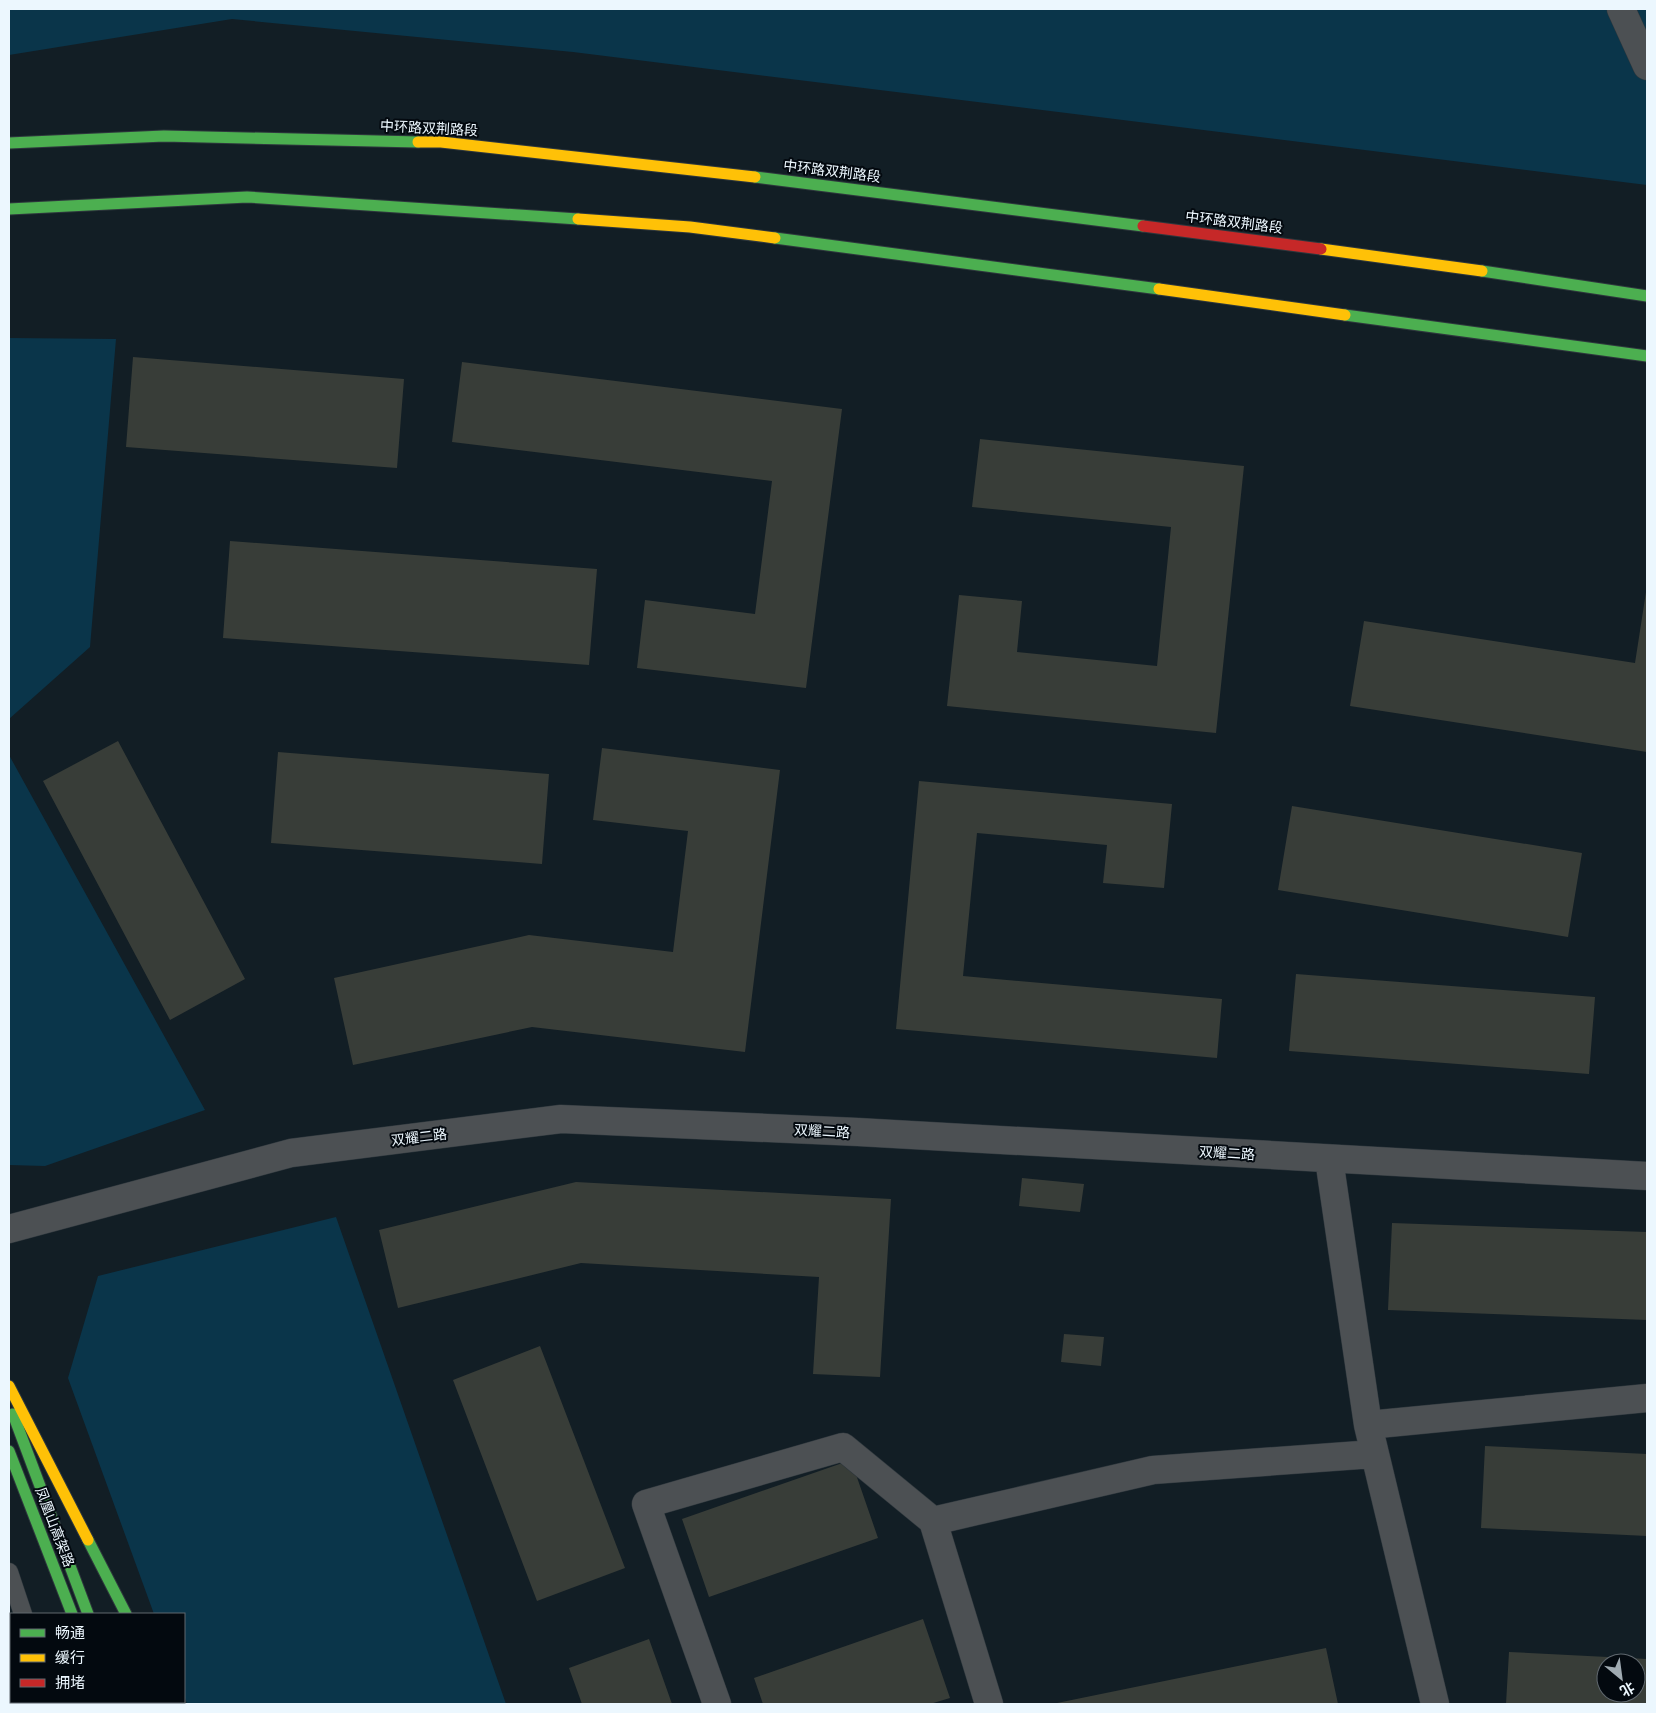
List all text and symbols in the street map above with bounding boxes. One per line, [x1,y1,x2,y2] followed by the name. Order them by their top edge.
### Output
[380,117,478,139] street label: 中环路双荆路段
[782,157,882,185] street label: 中环路双荆路段
[1184,208,1284,236] street label: 中环路双荆路段
[794,1122,850,1140] street label: 双耀二路
[390,1126,448,1148] street label: 双耀二路
[1199,1144,1255,1162] street label: 双耀二路
[32,1485,78,1569] street label: 凤凰山高架路
[10,1613,185,1703] legend
[55,1624,85,1641] text: 畅通
[55,1649,85,1666] text: 缓行
[1596,1653,1646,1703] north arrow
[55,1674,85,1691] text: 拥堵
[1617,1679,1637,1700] text: 北

